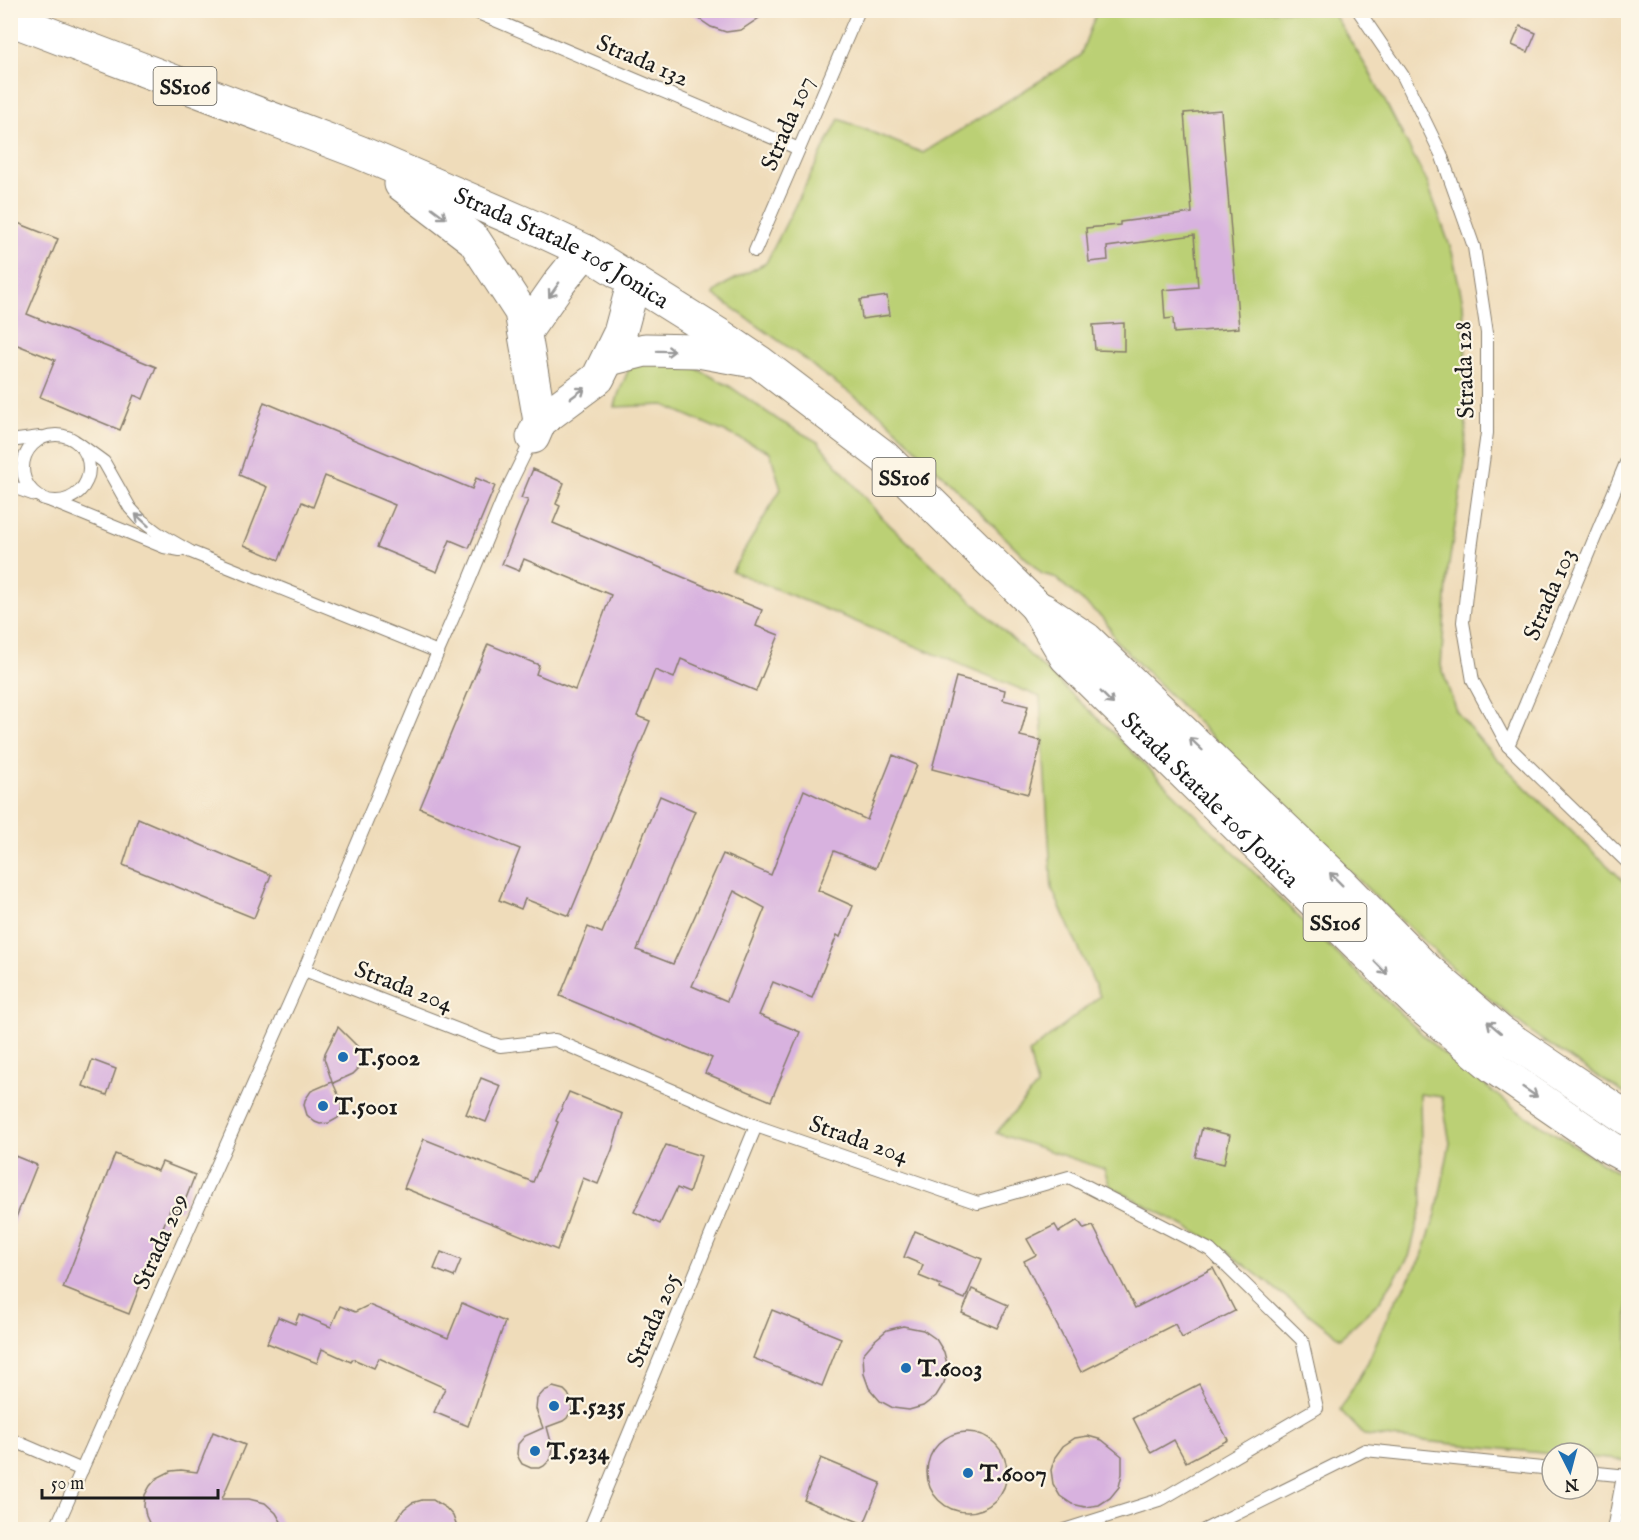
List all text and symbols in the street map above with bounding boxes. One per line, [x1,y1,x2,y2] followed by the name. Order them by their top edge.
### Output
[592,28,693,95] street label: Strada 132
[154,67,216,105] road number: SS106
[755,72,822,176] street label: Strada 107
[449,181,675,317] street label: Strada Statale 106 Jonica
[431,206,447,219] one-way arrow
[548,282,560,298] one-way arrow
[1448,321,1483,419] street label: Strada 128
[656,345,676,357] one-way arrow
[569,387,585,399] one-way arrow
[872,458,936,496] road number: SS106
[135,513,150,527] one-way arrow
[1517,544,1584,646] street label: Strada 103
[1100,691,1115,705] one-way arrow
[1114,706,1306,896] street label: Strada Statale 106 Jonica
[1188,737,1203,751] one-way arrow
[1329,872,1344,886] one-way arrow
[1304,903,1366,941] road number: SS106
[350,954,457,1020] street label: Strada 204
[1373,960,1388,975] one-way arrow
[1487,1020,1502,1034] one-way arrow
[354,1043,420,1074] place label: T.5002
[336,1050,350,1064] marker: T.5002
[1521,1086,1538,1098] one-way arrow
[334,1092,398,1123] place label: T.5001
[316,1099,330,1113] marker: T.5001
[805,1109,912,1172] street label: Strada 204
[127,1189,196,1294] street label: Strada 209
[621,1268,688,1373] street label: Strada 205
[917,1354,982,1385] place label: T.6003
[899,1361,913,1375] marker: T.6003
[565,1392,626,1423] place label: T.5235
[547,1399,561,1413] marker: T.5235
[546,1437,611,1468] place label: T.5234
[1540,1441,1600,1501] north arrow
[528,1444,542,1458] marker: T.5234
[979,1459,1047,1490] place label: T.6007
[42,1462,218,1500] scale bar
[961,1466,975,1480] marker: T.6007
[51,1473,84,1496] text: 50 m
[1563,1473,1580,1495] text: N

